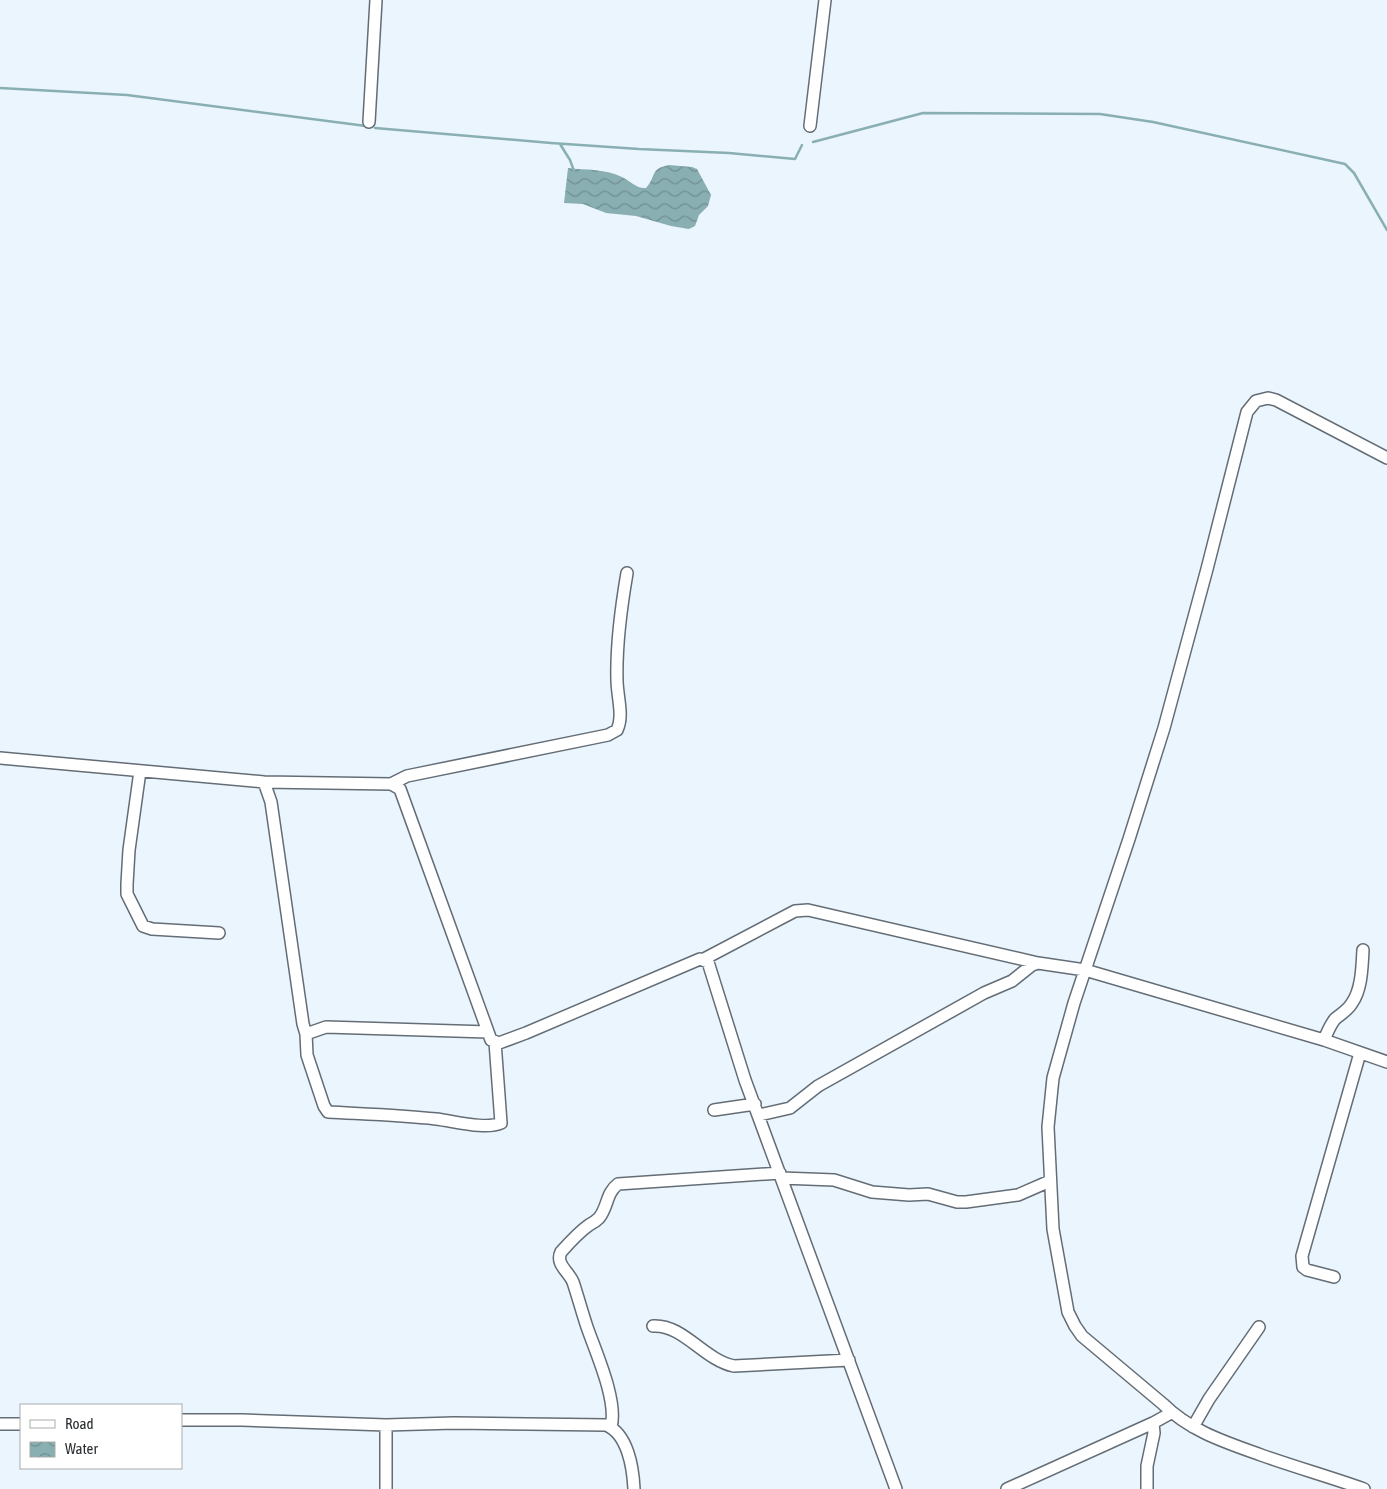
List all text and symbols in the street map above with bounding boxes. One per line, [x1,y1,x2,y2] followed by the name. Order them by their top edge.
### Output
[20,1404,182,1469] legend
[65,1415,94,1432] text: Road
[65,1440,98,1457] text: Water

